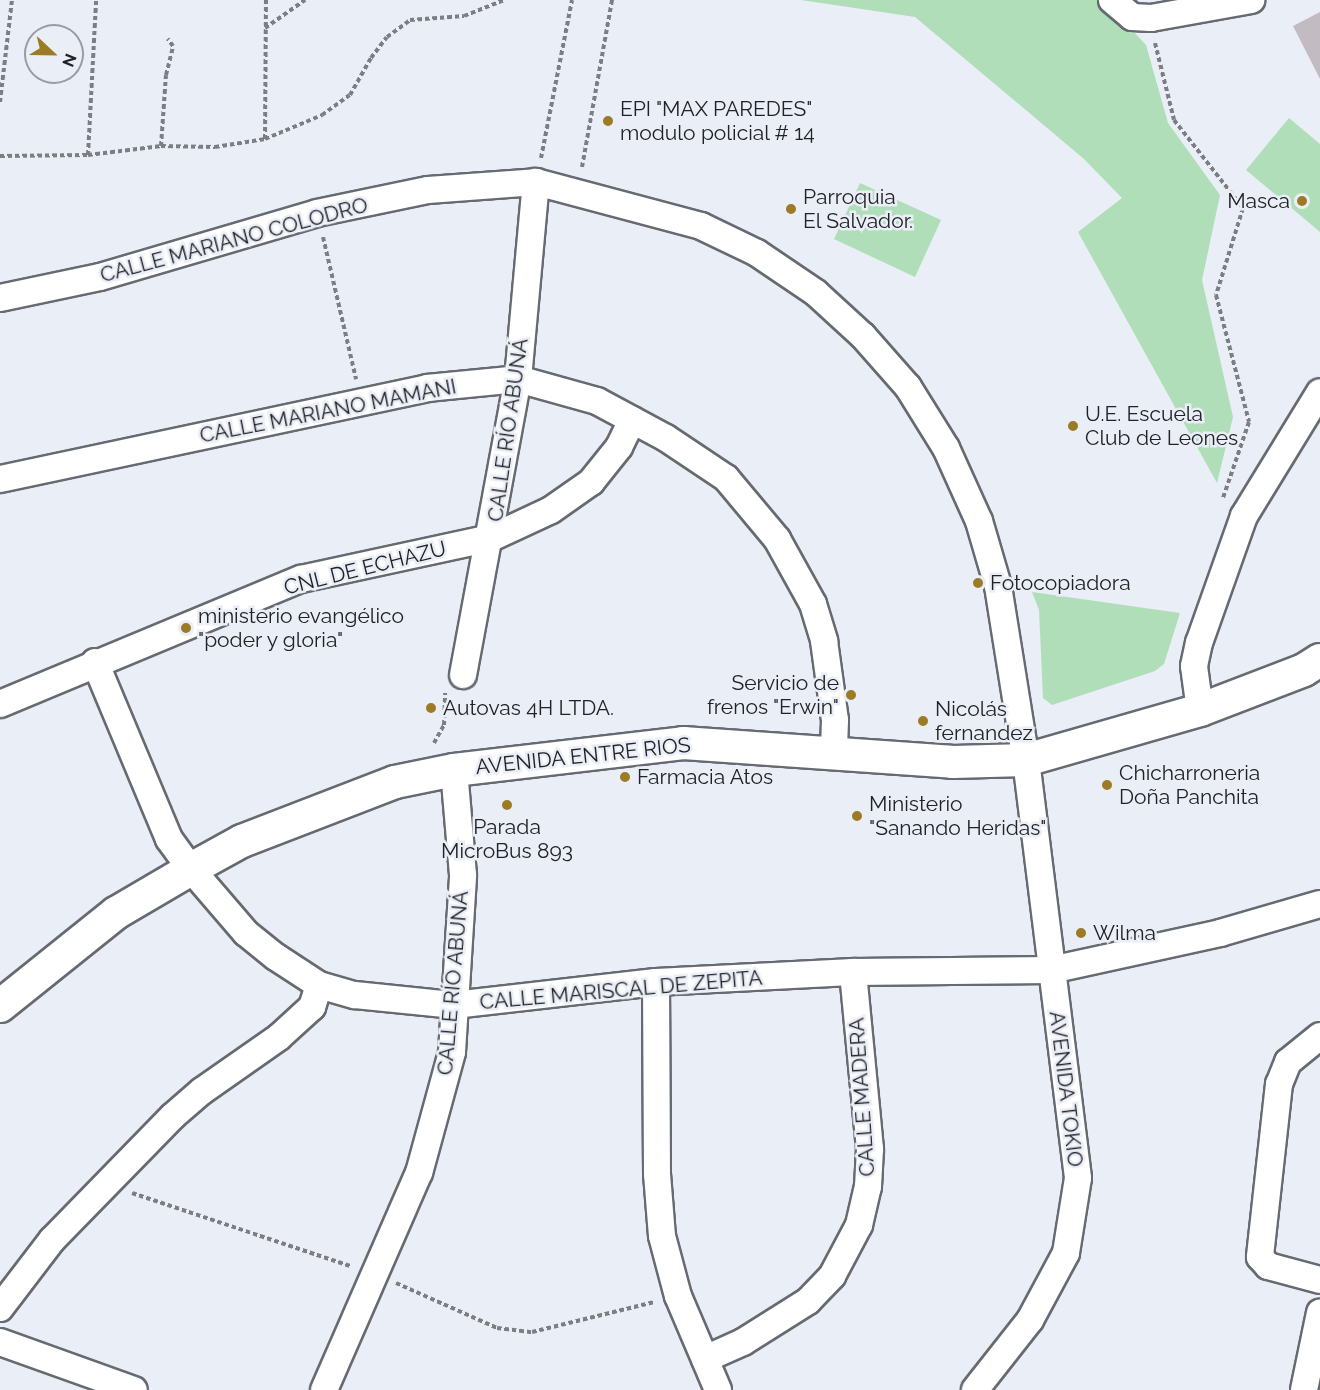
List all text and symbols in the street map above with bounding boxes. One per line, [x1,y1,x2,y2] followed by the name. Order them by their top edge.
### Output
[24,24,84,84] north arrow
[58,51,80,69] text: N
[620,96,815,146] place label: EPI "MAX PAREDES" modulo policial # 14
[601,114,615,128] marker: EPI "MAX PAREDES" modulo policial # 14
[803,184,914,234] place label: Parroquia El Salvador.
[1227,188,1290,214] place label: Masca
[97,192,371,288] street label: CALLE MARIANO COLODRO
[1295,194,1309,208] marker: Masca
[784,202,798,216] marker: Parroquia El Salvador.
[483,336,533,524] street label: CALLE RÍO ABUNÁ
[198,374,458,448] street label: CALLE MARIANO MAMANI
[1085,401,1238,451] place label: U.E. Escuela Club de Leones
[1066,419,1080,433] marker: U.E. Escuela Club de Leones
[281,536,449,600] street label: CNL DE ECHAZU
[990,570,1131,596] place label: Fotocopiadora
[971,576,985,590] marker: Fotocopiadora
[198,603,404,653] place label: ministerio evangélico "poder y gloria"
[179,621,193,635] marker: ministerio evangélico "poder y gloria"
[706,670,839,720] place label: Servicio de frenos "Erwin"
[844,688,858,702] marker: Servicio de frenos "Erwin"
[443,695,614,721] place label: Autovas 4H LTDA.
[935,696,1033,746] place label: Nicolás fernandez
[424,701,438,715] marker: Autovas 4H LTDA.
[916,714,930,728] marker: Nicolás fernandez
[474,732,692,780] street label: AVENIDA ENTRE RIOS
[1119,760,1260,810] place label: Chicharroneria Doña Panchita
[637,764,774,790] place label: Farmacia Atos
[618,770,632,784] marker: Farmacia Atos
[1100,778,1114,792] marker: Chicharroneria Doña Panchita
[869,791,1046,841] place label: Ministerio "Sanando Heridas"
[500,798,514,812] marker: Parada MicroBus 893
[850,809,864,823] marker: Ministerio "Sanando Heridas"
[441,814,573,864] place label: Parada MicroBus 893
[432,889,474,1077] street label: CALLE RÍO ABUNÁ
[1093,920,1156,946] place label: Wilma
[1074,926,1088,940] marker: Wilma
[478,965,764,1015] street label: CALLE MARISCAL DE ZEPITA
[1044,1009,1088,1169] street label: AVENIDA TOKIO
[844,1017,880,1177] street label: CALLE MADERA

